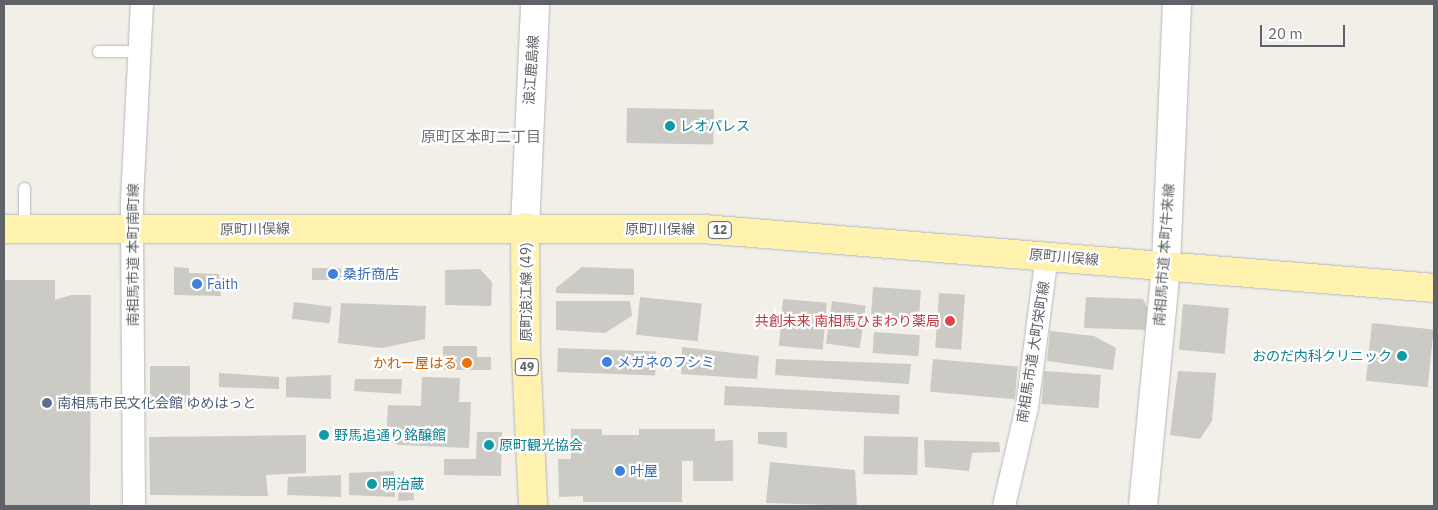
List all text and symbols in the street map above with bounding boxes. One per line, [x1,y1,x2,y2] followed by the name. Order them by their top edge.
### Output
[1263,15,1348,47] scale bar
[1268,24,1303,43] text: 20 m
[520,34,542,106] street label: 浪江鹿島線
[680,118,750,134] place label: レオパレス
[664,120,676,132] marker: レオパレス
[421,128,541,146] district label: 原町区本町二丁目
[125,183,141,327] street label: 南相馬市道 本町南町線
[1151,183,1177,327] street label: 南相馬市道 本町牛来線
[220,220,290,238] street label: 原町川俣線
[708,220,732,240] road number: 12
[625,221,695,237] street label: 原町川俣線
[518,242,534,342] street label: 原町浪江線 (49)
[1028,246,1100,268] street label: 原町川俣線
[343,266,399,282] place label: 桑折商店
[327,268,339,280] marker: 桑折商店
[207,276,238,292] place label: Faith
[191,278,203,290] marker: Faith
[1013,280,1053,424] street label: 南相馬市道 大町栄町線
[755,313,940,329] place label: 共創未来 南相馬ひまわり薬局
[944,315,956,327] marker: 共創未来 南相馬ひまわり薬局
[1252,348,1392,364] place label: おのだ内科クリニック
[1396,350,1408,362] marker: おのだ内科クリニック
[617,354,715,370] place label: メガネのフシミ
[373,355,457,371] place label: かれー屋はる
[601,356,613,368] marker: メガネのフシミ
[461,357,473,369] marker: かれー屋はる
[514,358,540,377] road number: 49
[57,395,256,411] place label: 南相馬市民文化会館 ゆめはっと
[41,397,53,409] marker: 南相馬市民文化会館 ゆめはっと
[334,427,446,443] place label: 野馬追通り銘醸館
[318,429,330,441] marker: 野馬追通り銘醸館
[499,437,583,453] place label: 原町観光協会
[483,439,495,451] marker: 原町観光協会
[630,463,658,479] place label: 叶屋
[614,465,626,477] marker: 叶屋
[382,476,424,492] place label: 明治蔵
[366,478,378,490] marker: 明治蔵

